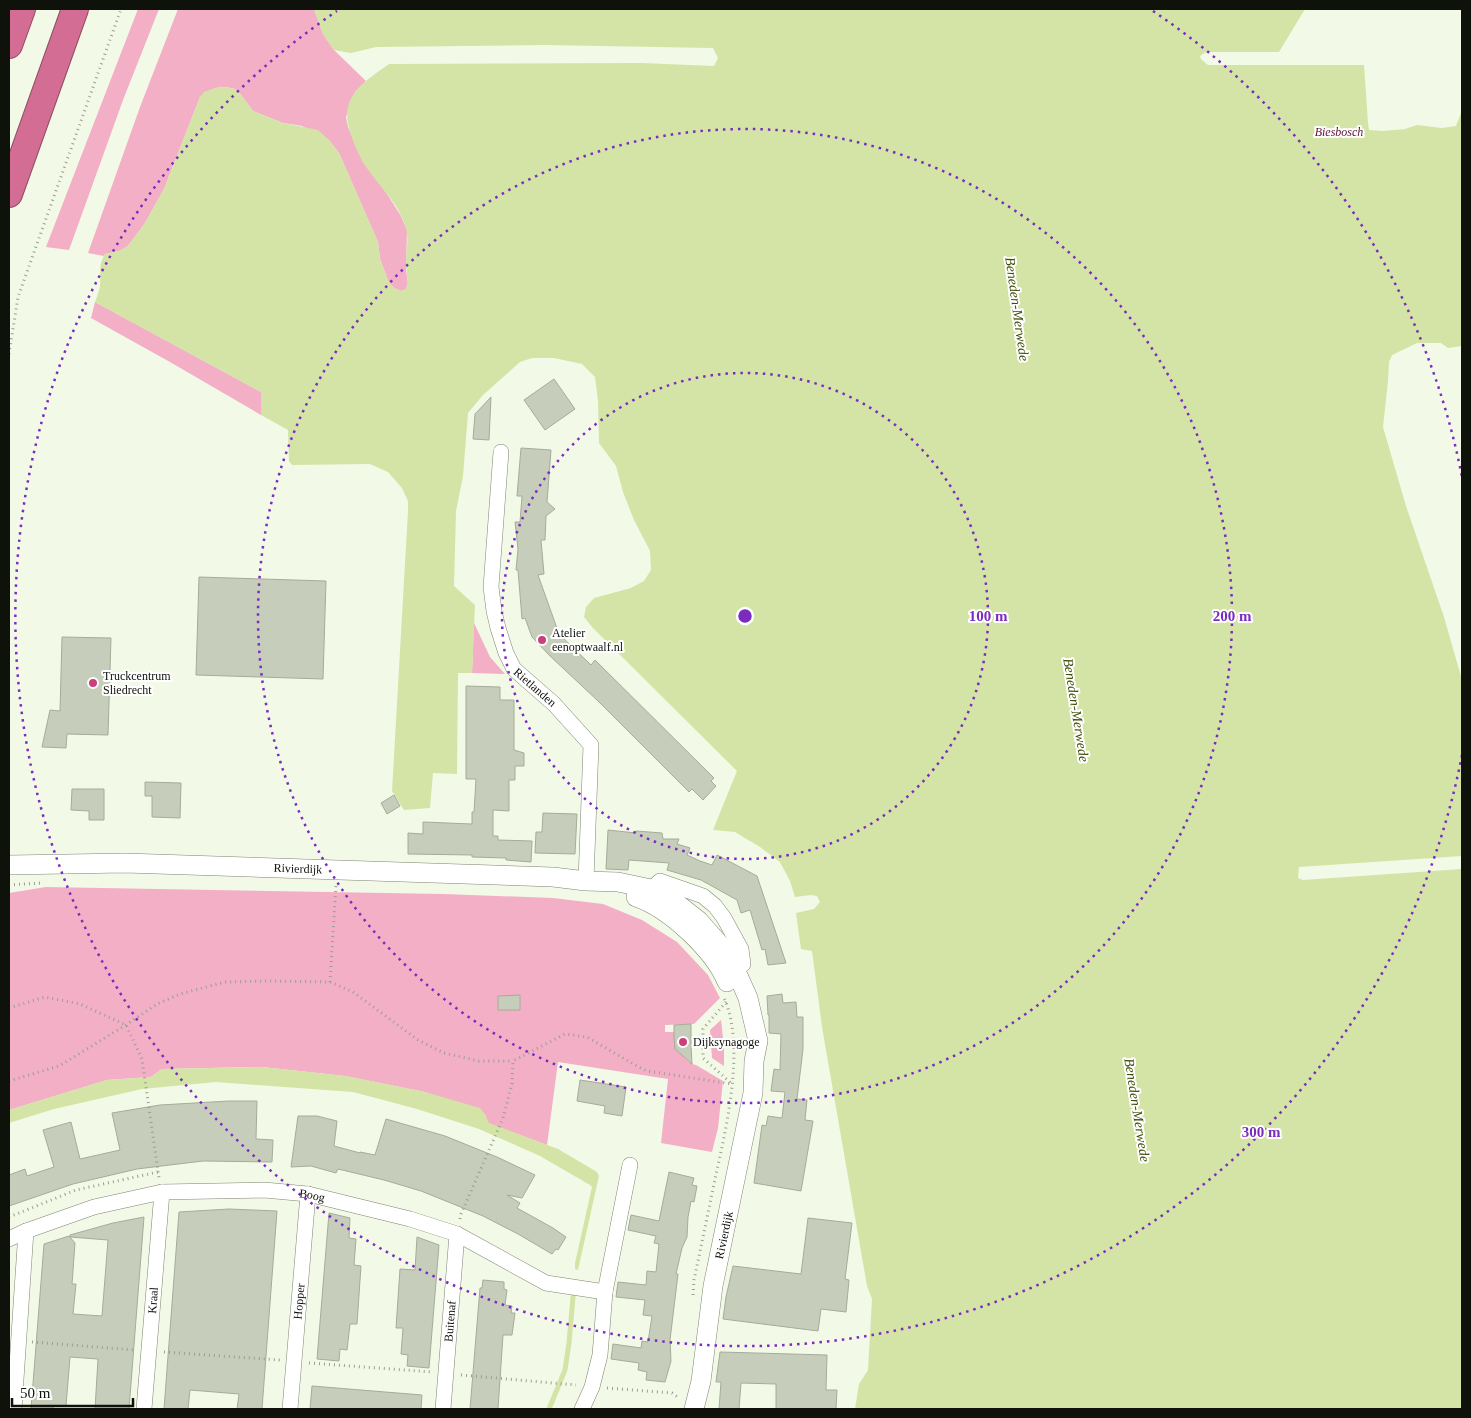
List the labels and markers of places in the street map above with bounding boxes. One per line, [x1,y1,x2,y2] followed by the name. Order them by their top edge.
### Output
[736,607,754,625] centre of rings
[552,626,624,654] place label: Atelier eenoptwaalf.nl
[536,634,548,646] marker: Atelier eenoptwaalf.nl
[103,669,171,697] place label: Truckcentrum Sliedrecht
[87,677,99,689] marker: Truckcentrum Sliedrecht
[693,1035,760,1049] place label: Dijksynagoge
[677,1036,689,1048] marker: Dijksynagoge

